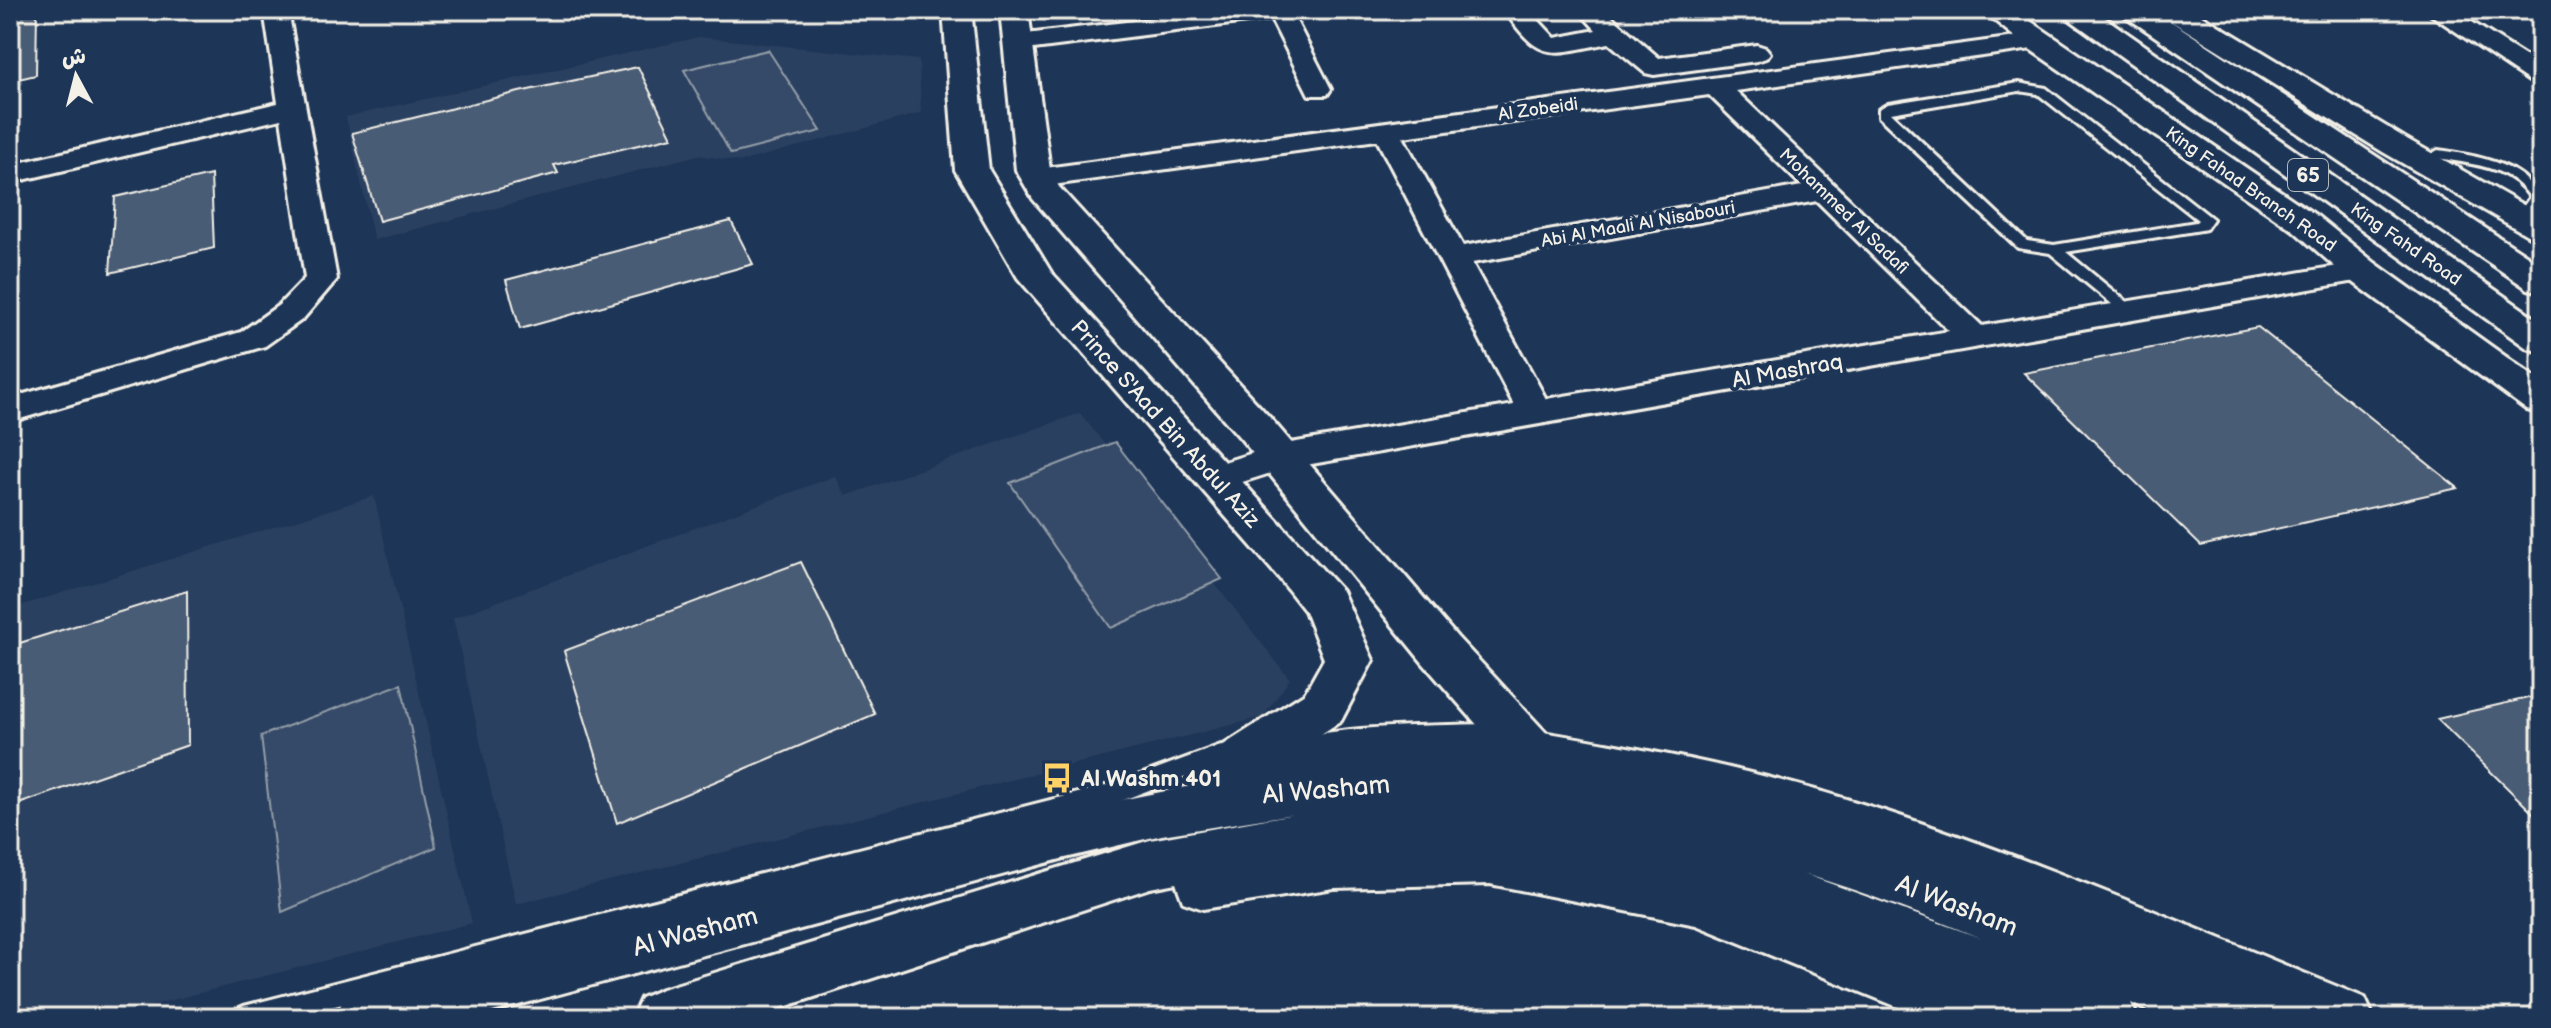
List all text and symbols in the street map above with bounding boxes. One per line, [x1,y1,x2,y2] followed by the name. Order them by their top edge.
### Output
[36,36,116,116] north arrow
[60,43,87,73] text: ش
[1497,93,1579,126] street label: Al Zobeidi
[2161,122,2340,256] street label: King Fahad Branch Road
[1775,144,1913,278] street label: Mohammed Al Sadafi
[2288,159,2328,191] road number: 65
[1539,197,1737,252] street label: Abi Al Maali Al Nisabouri
[2346,198,2465,290] street label: King Fahd Road
[1064,315,1266,534] street label: Prince S'Aad Bin Abdul Aziz
[1730,348,1845,394] street label: Al Mashraq
[1040,761,1074,795] bus stop icon: Al Washm 401
[1080,766,1221,793] place label: Al Washm 401
[1261,769,1391,812] street label: Al Washam
[1891,869,2022,944] street label: Al Washam
[630,901,761,964] street label: Al Washam

